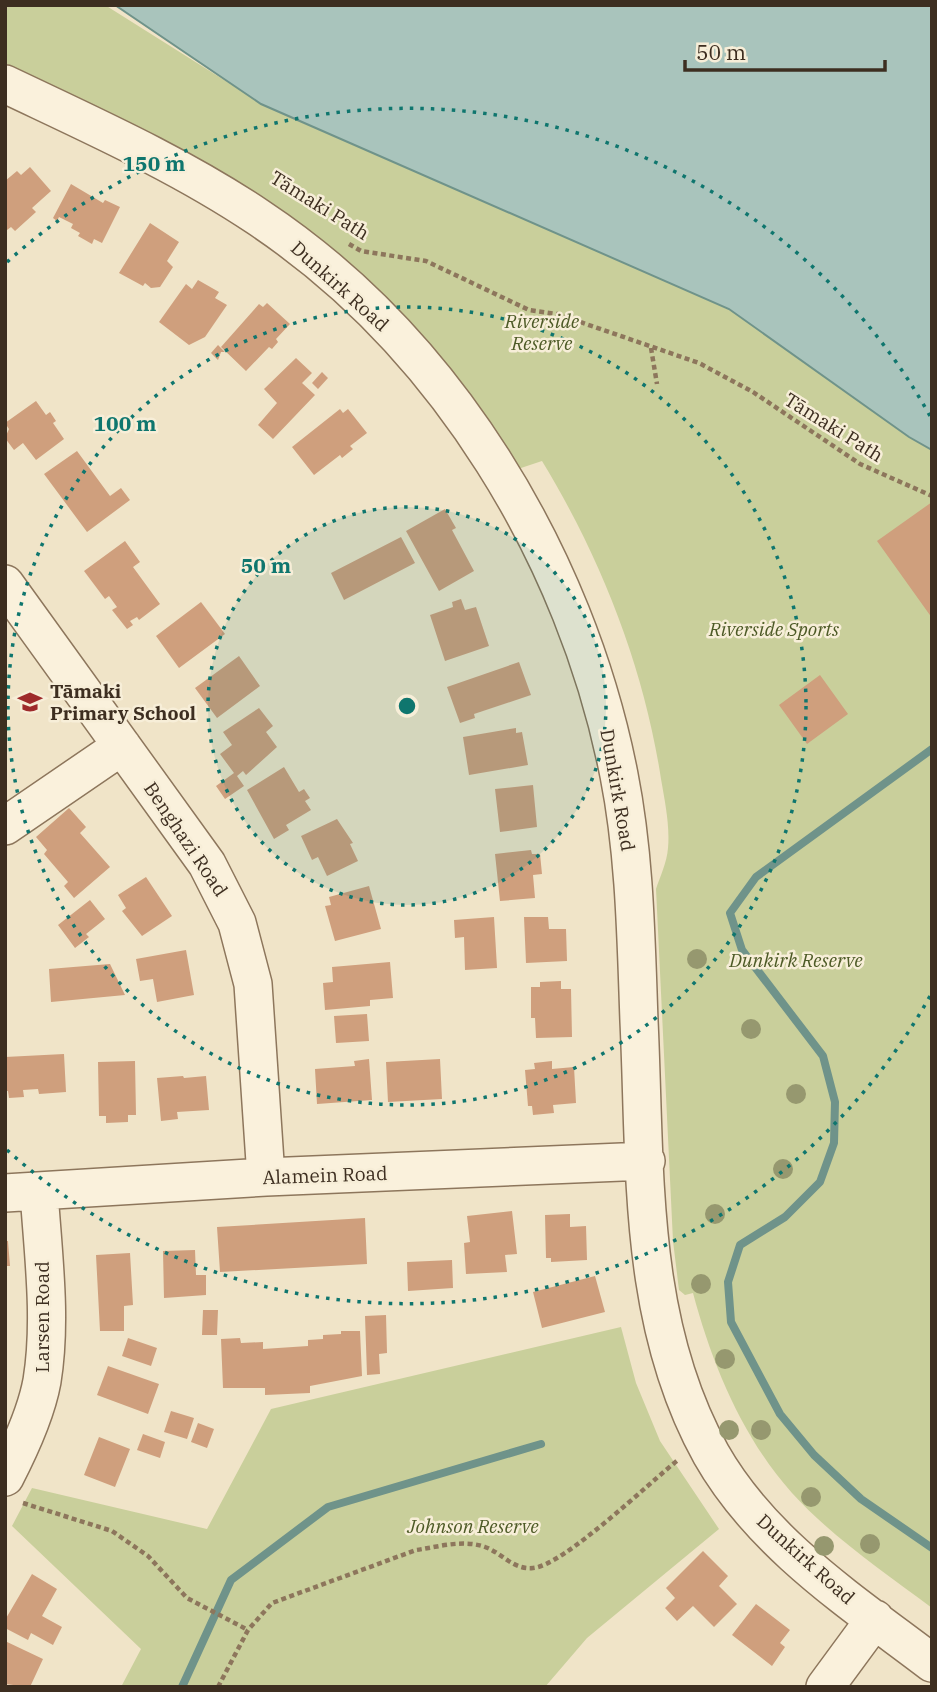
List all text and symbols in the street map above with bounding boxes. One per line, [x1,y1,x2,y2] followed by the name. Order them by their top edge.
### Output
[685,28,884,72] scale bar
[696,38,746,66] text: 50 m
[122,149,186,177] text: 150 m
[266,165,374,245] street label: Tāmaki Path
[286,236,394,336] street label: Dunkirk Road
[504,309,580,355] park label: Riverside Reserve
[780,387,888,467] street label: Tāmaki Path
[93,409,157,437] text: 100 m
[241,551,291,579] text: 50 m
[708,617,839,641] park label: Riverside Sports
[50,679,196,725] place label: Tāmaki Primary School
[16,688,44,716] school or university icon: Tāmaki Primary School
[395,694,419,718] centre of rings
[595,727,641,853] street label: Dunkirk Road
[139,777,233,901] street label: Benghazi Road
[728,948,863,972] park label: Dunkirk Reserve
[262,1161,388,1189] street label: Alamein Road
[30,1261,54,1373] street label: Larsen Road
[752,1509,860,1609] street label: Dunkirk Road
[406,1514,539,1538] park label: Johnson Reserve

